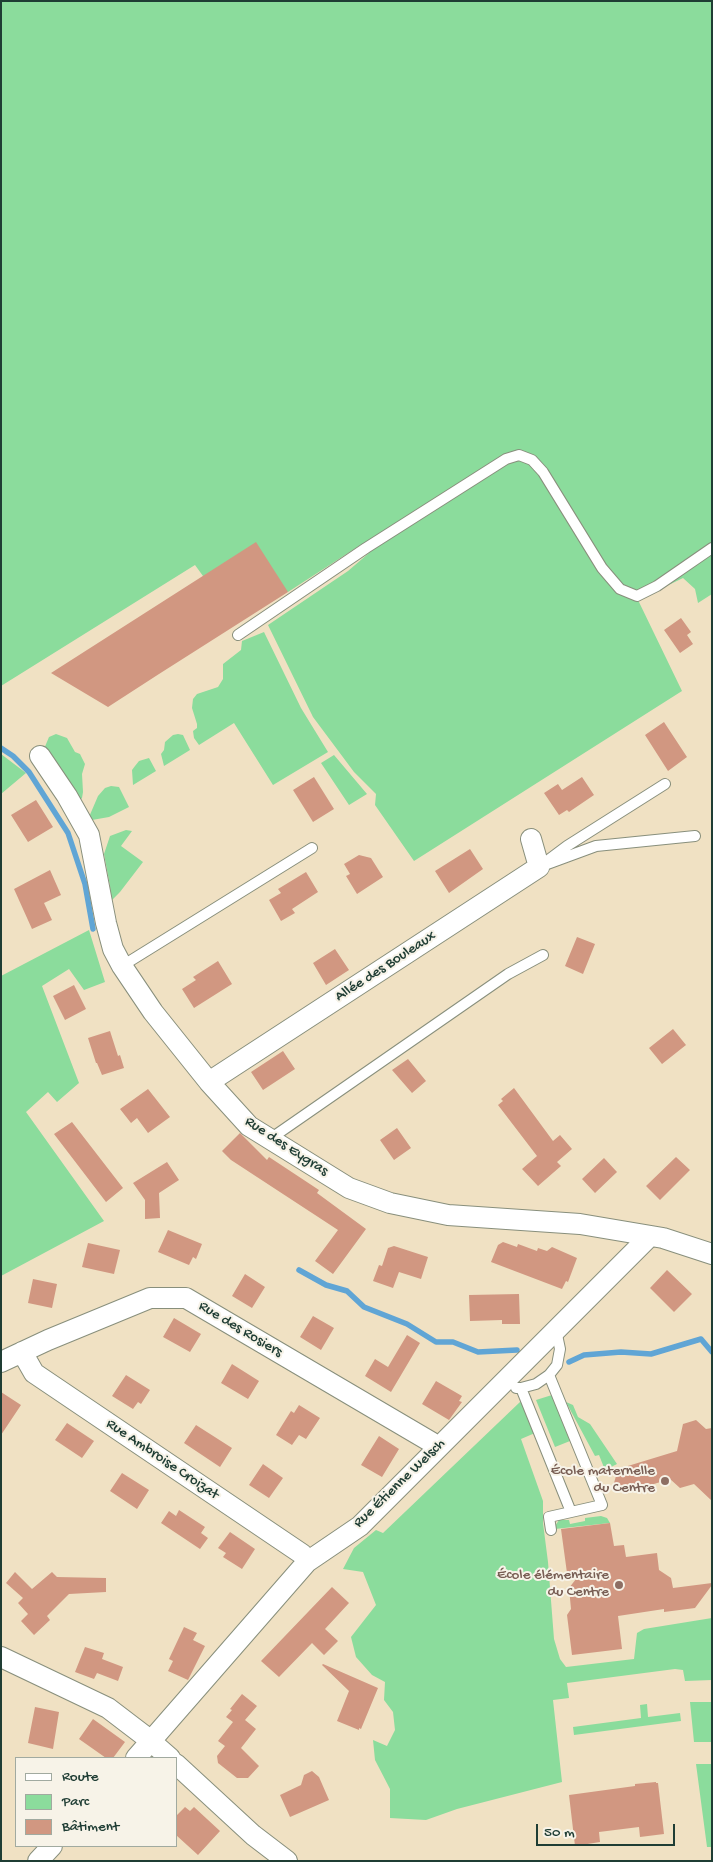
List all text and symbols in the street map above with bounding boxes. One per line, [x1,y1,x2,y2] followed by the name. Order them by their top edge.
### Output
[332,928,440,1006] street label: Allée des Bouleaux
[241,1113,331,1181] street label: Rue des Eygras
[195,1298,285,1362] street label: Rue des Rosiers
[102,1416,222,1504] street label: Rue Ambroise Croizat
[350,1436,450,1532] street label: Rue Étienne Welsch
[551,1463,655,1498] place label: École maternelle du Centre
[659,1475,671,1487] marker: École maternelle du Centre
[497,1567,609,1602] place label: École élémentaire du Centre
[613,1579,625,1591] marker: École élémentaire du Centre
[15,1757,178,1847] legend
[62,1768,99,1786] text: Route
[62,1793,89,1811] text: Parc
[538,1814,677,1846] scale bar
[62,1818,119,1836] text: Bâtiment
[544,1824,575,1842] text: 50 m

